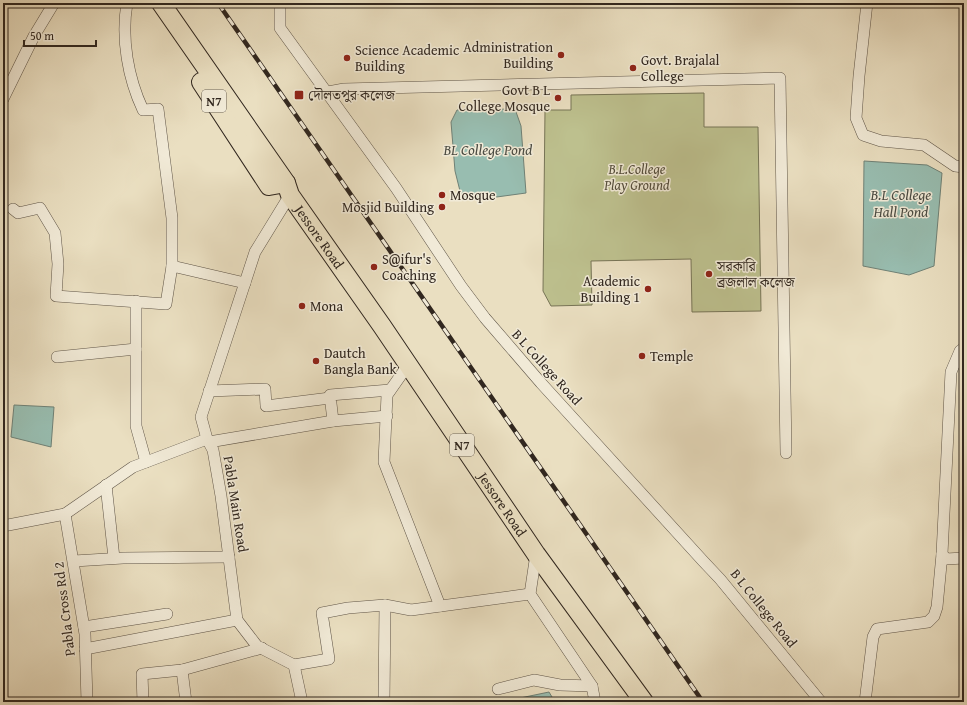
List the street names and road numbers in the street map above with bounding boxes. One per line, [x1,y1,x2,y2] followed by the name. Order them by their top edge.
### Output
[202,90,226,112] road number: N7
[289,199,349,273] street label: Jessore Road
[507,325,587,410] street label: B L College Road
[450,434,474,456] road number: N7
[219,454,254,554] street label: Pabla Main Road
[472,466,532,541] street label: Jessore Road
[48,561,80,657] street label: Pabla Cross Rd 2
[726,564,802,652] street label: B L College Road

